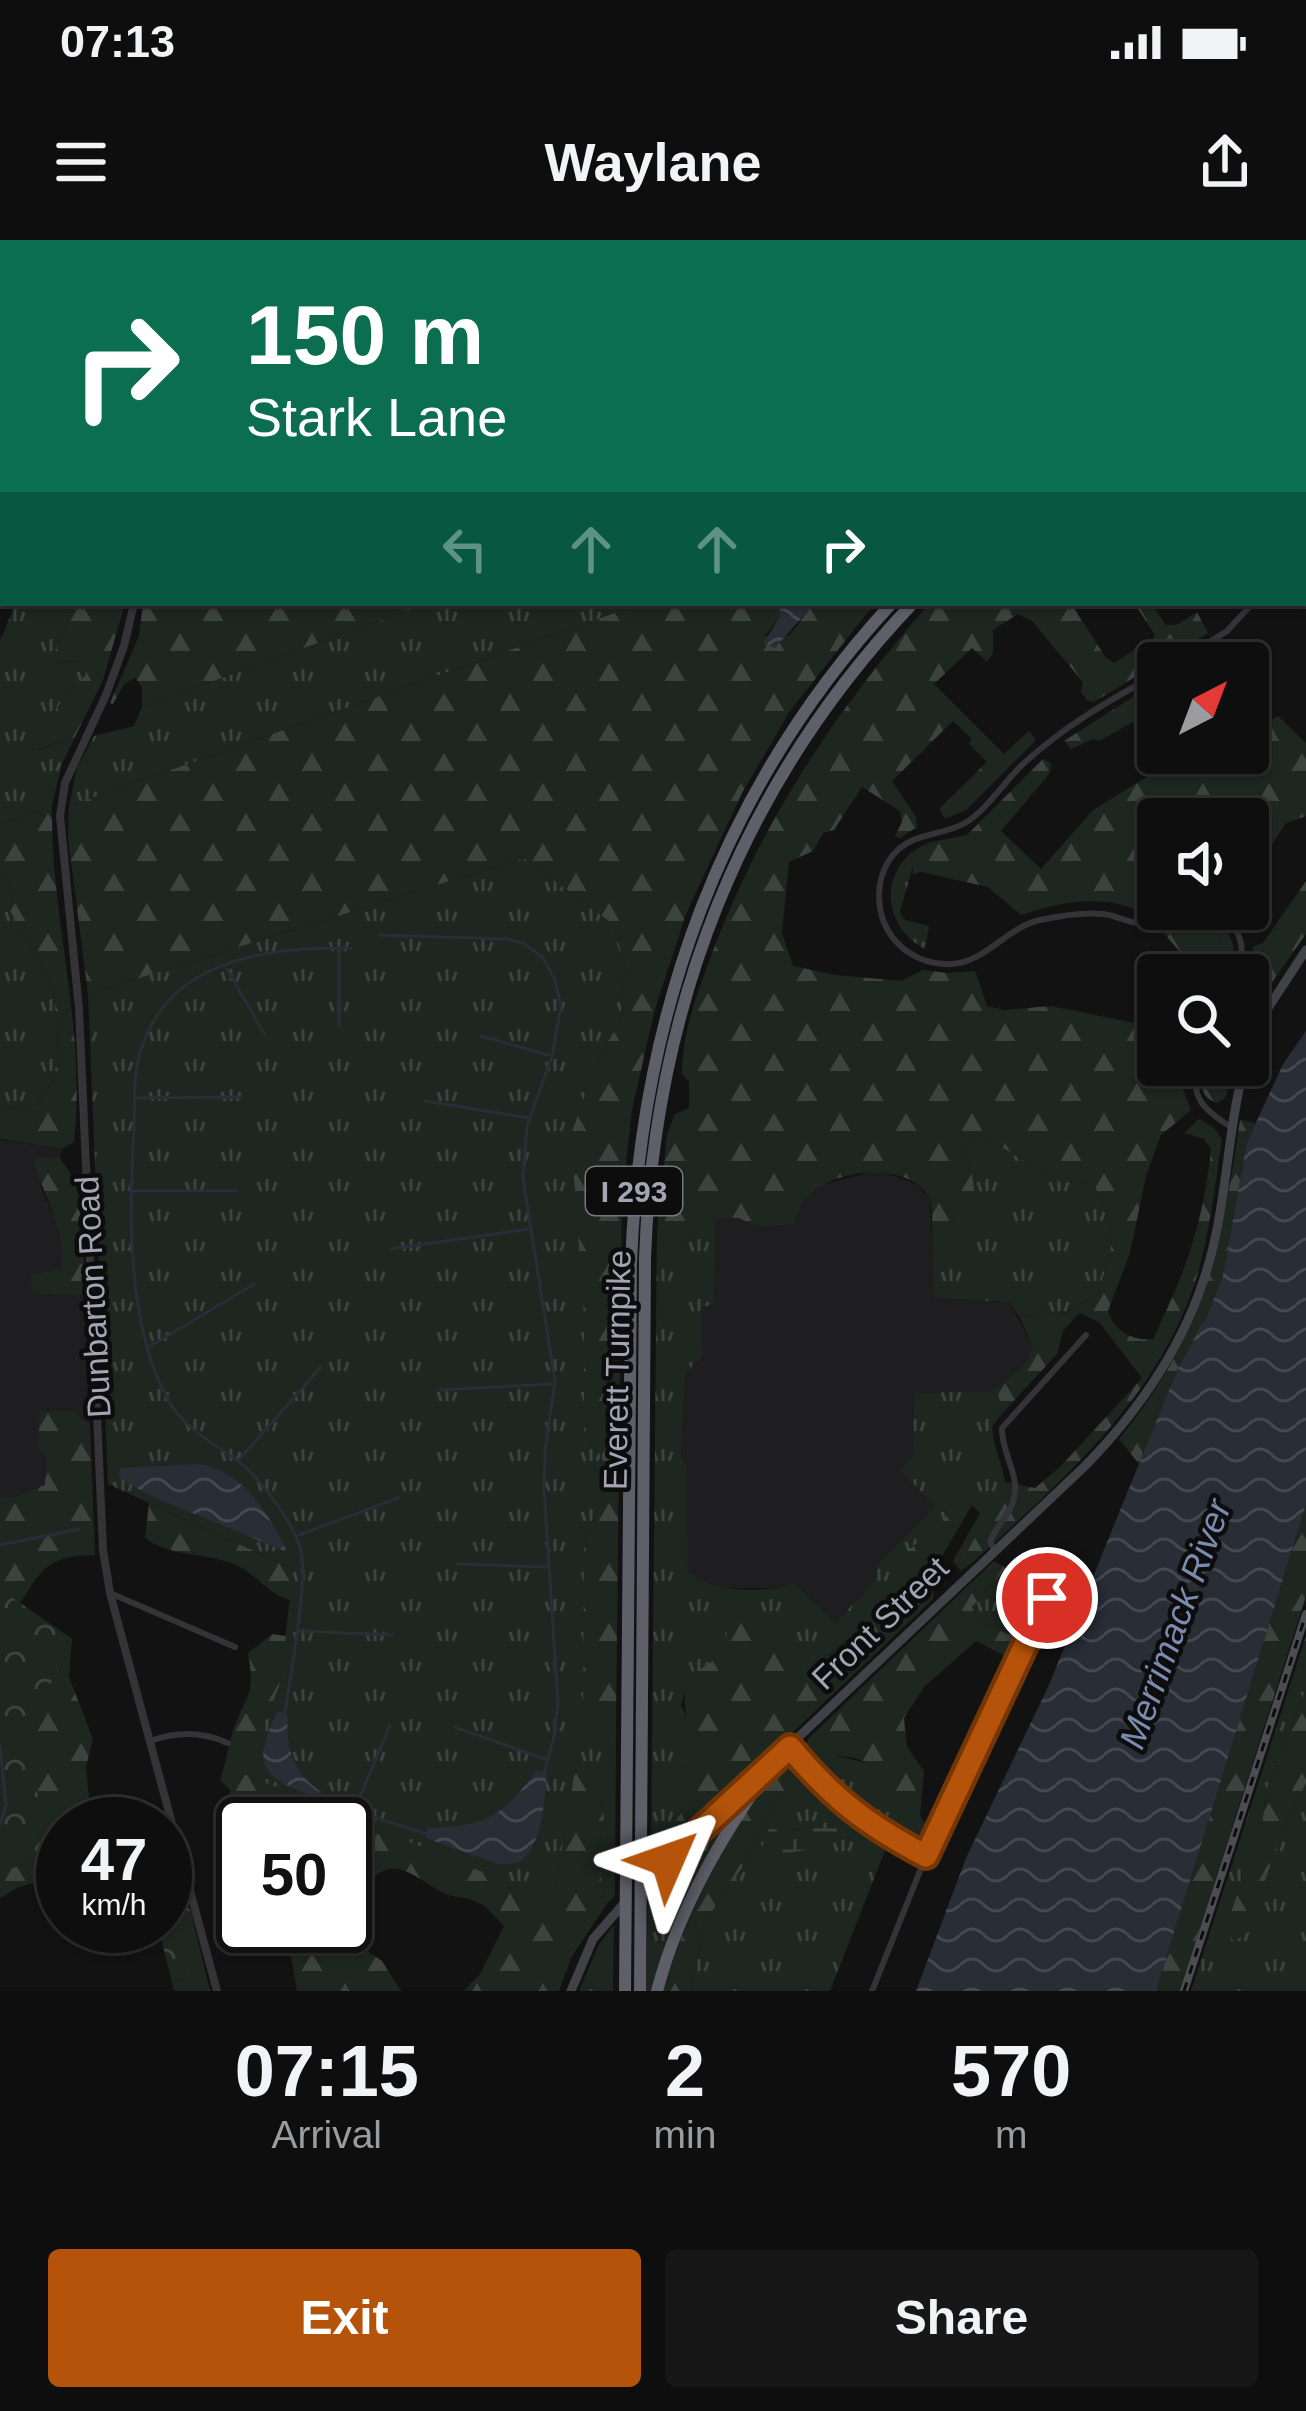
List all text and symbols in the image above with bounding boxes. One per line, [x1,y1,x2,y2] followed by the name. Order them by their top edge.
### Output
[60,16,175,67] text: 07:13
[48,129,114,195] icon: menu
[1192,129,1258,195] icon: share
[544,132,762,192] text: Waylane
[48,288,204,444] icon: right
[246,288,484,382] text: 150 m
[246,387,507,447] text: Stark Lane
[432,516,498,582] icon: left
[558,516,624,582] icon: ahead
[684,516,750,582] icon: ahead
[810,516,876,582] icon: right
[1137,642,1269,774] north arrow
[1137,642,1269,1086] map controls
[1137,798,1269,930] button: sound
[1137,954,1269,1086] button: search
[586,1167,682,1215] road number: I 293
[68,1175,118,1419] street label: Dunbarton Road
[596,1250,638,1490] street label: Everett Turnpike
[1111,1492,1240,1754] water label: Merrimack River
[996,1547,1098,1649] pin
[804,1549,956,1697] street label: Front Street
[1014,1565,1080,1631] icon: arrive
[216,1797,372,1953] speed limit sign: 50
[605,1797,731,1923] position arrow
[81,1826,147,1893] text: 47
[81,1888,147,1921] text: km/h
[235,2031,419,2111] text: 07:15
[665,2031,705,2111] text: 2
[951,2031,1071,2111] text: 570
[272,2113,382,2156] text: Arrival
[654,2113,716,2156] text: min
[995,2113,1027,2156] text: m
[48,2249,641,2387] button: Exit
[665,2249,1258,2387] button: Share

